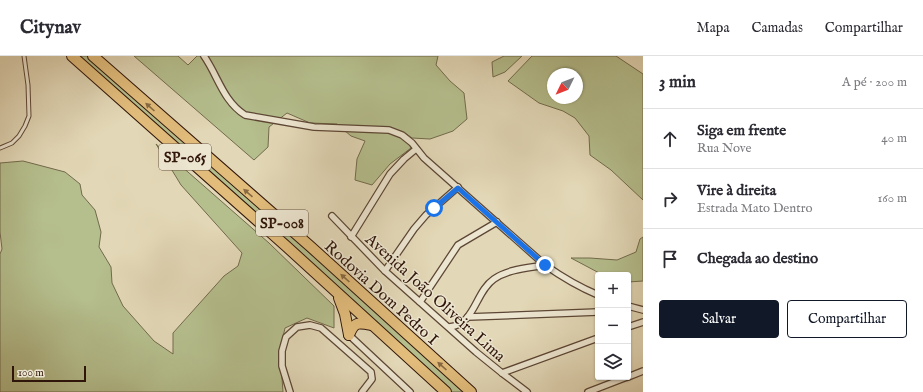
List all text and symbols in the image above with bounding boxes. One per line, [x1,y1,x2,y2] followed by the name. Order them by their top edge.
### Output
[20,16,81,40] text: Citynav
[697,19,729,37] text: Mapa
[751,19,803,37] text: Camadas
[825,19,903,37] text: Compartilhar
[547,68,583,104] north arrow
[659,72,696,93] text: 3 min
[842,74,907,91] text: A pé · 200 m
[145,102,155,112] one-way arrow
[697,121,786,140] text: Siga em frente
[659,128,681,150] icon: ahead
[881,130,907,147] text: 40 m
[697,140,751,157] text: Rua Nove
[159,144,211,170] road number: SP-065
[697,181,776,200] text: Vire à direita
[242,188,253,197] one-way arrow
[659,188,681,210] icon: right
[877,190,907,207] text: 160 m
[425,199,443,217] route start
[697,200,812,217] text: Estrada Mato Dentro
[256,210,308,236] road number: SP-008
[360,230,509,367] street label: Avenida João Oliveira Lima
[319,237,442,350] street label: Rodovia Dom Pedro I
[659,248,681,270] icon: arrive
[697,249,818,268] text: Chegada ao destino
[536,256,554,274] route end
[595,272,631,380] map controls
[595,272,631,308] button: +
[340,274,351,283] one-way arrow
[659,300,779,338] button: Salvar
[787,300,907,338] button: Compartilhar
[595,308,631,344] button: −
[595,344,631,380] button: layers
[437,362,446,371] one-way arrow
[12,364,86,383] scale bar
[18,366,44,380] text: 100 m

